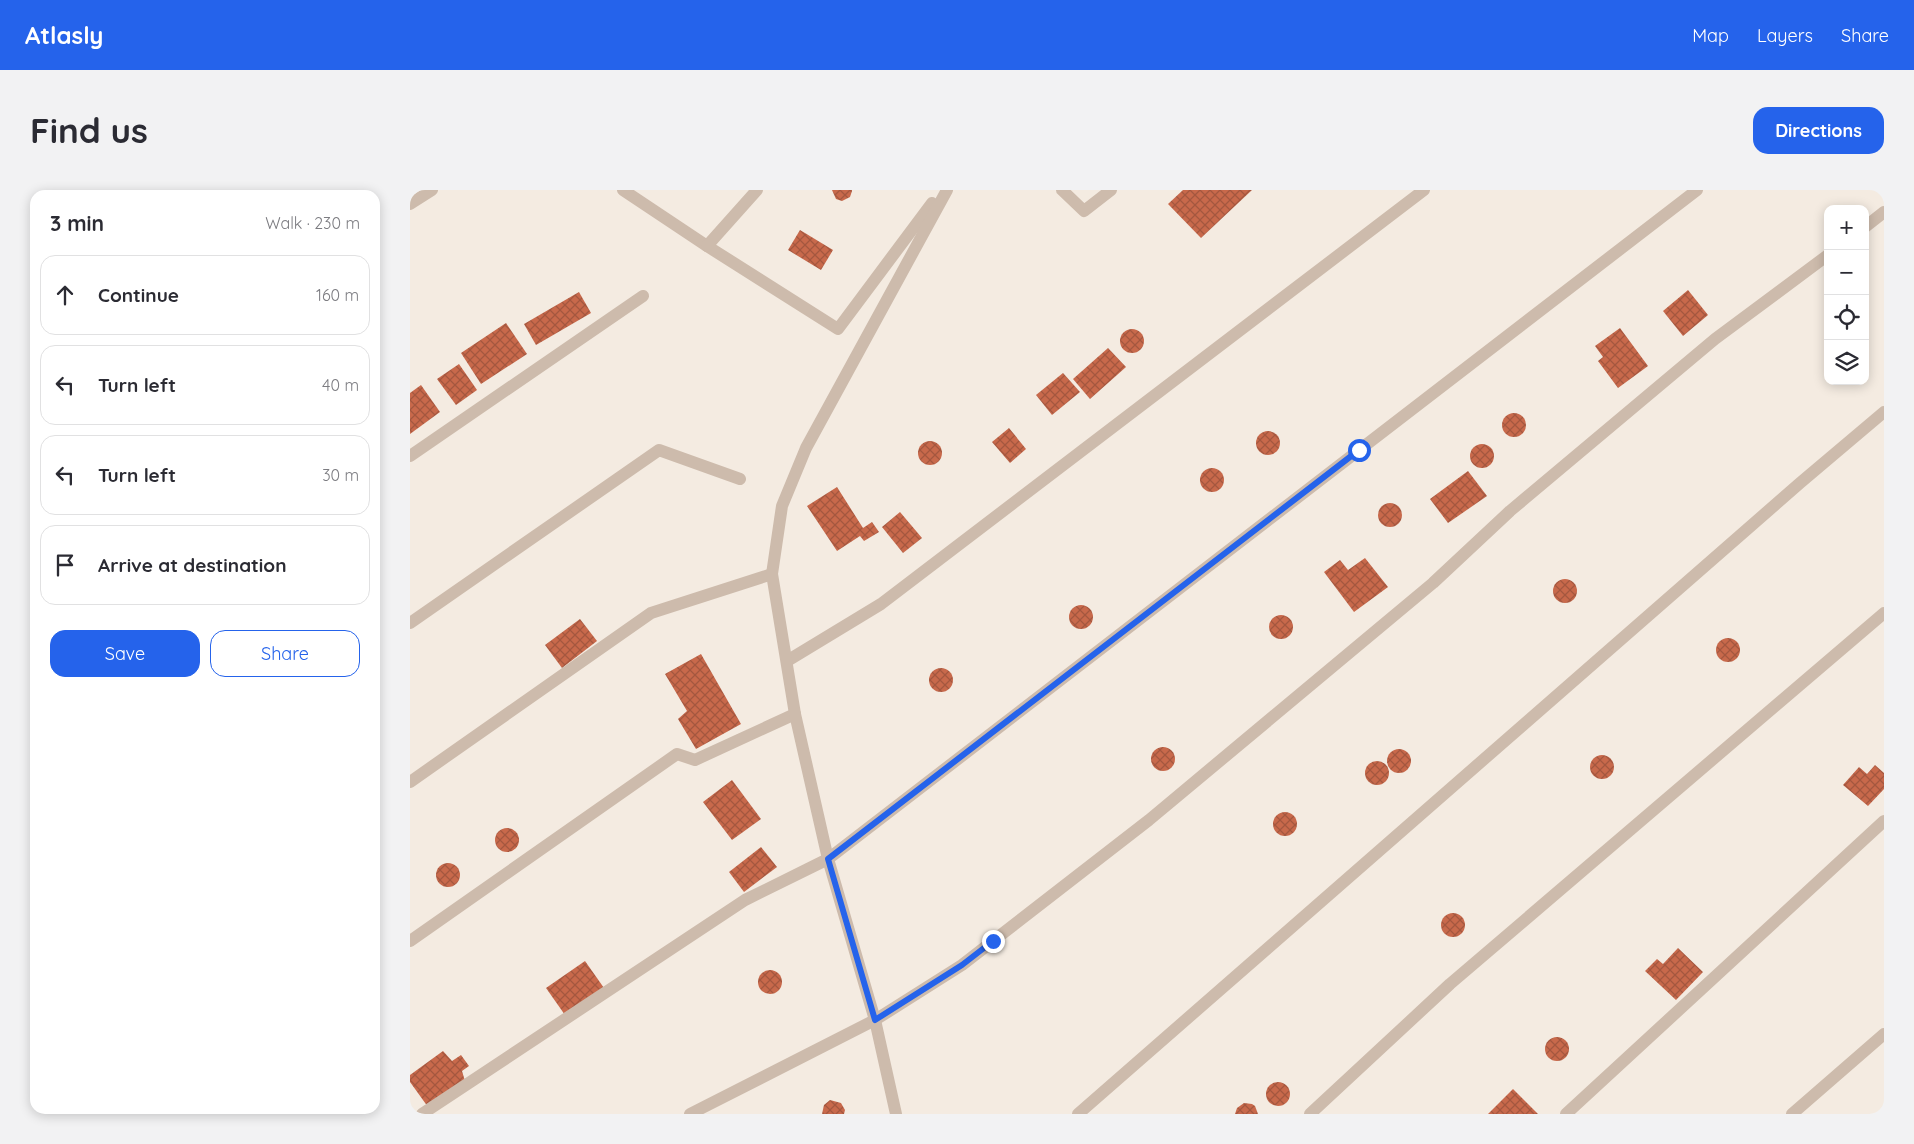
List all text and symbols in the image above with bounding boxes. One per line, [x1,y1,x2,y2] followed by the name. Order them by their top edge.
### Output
[25,20,103,50] text: Atlasly
[1692,24,1729,47] text: Map
[1757,24,1813,47] text: Layers
[1841,24,1889,47] text: Share
[1753,107,1884,154] button: Directions
[30,108,148,152] text: Find us
[1824,205,1869,385] map controls
[1824,205,1869,250] button: +
[50,210,104,236] text: 3 min
[265,213,360,233] text: Walk · 230 m
[1824,250,1869,295] button: −
[51,281,79,309] icon: ahead
[98,283,179,307] text: Continue
[316,285,359,305] text: 160 m
[1824,295,1869,340] button: locate
[1824,340,1869,385] button: layers
[51,371,79,399] icon: left
[98,373,176,397] text: Turn left
[322,375,359,395] text: 40 m
[1348,439,1371,462] route start
[51,461,79,489] icon: left
[98,463,176,487] text: Turn left
[322,465,359,485] text: 30 m
[51,551,79,579] icon: arrive
[98,553,287,577] text: Arrive at destination
[50,630,200,677] button: Save
[210,630,360,677] button: Share
[982,930,1005,953] route end

